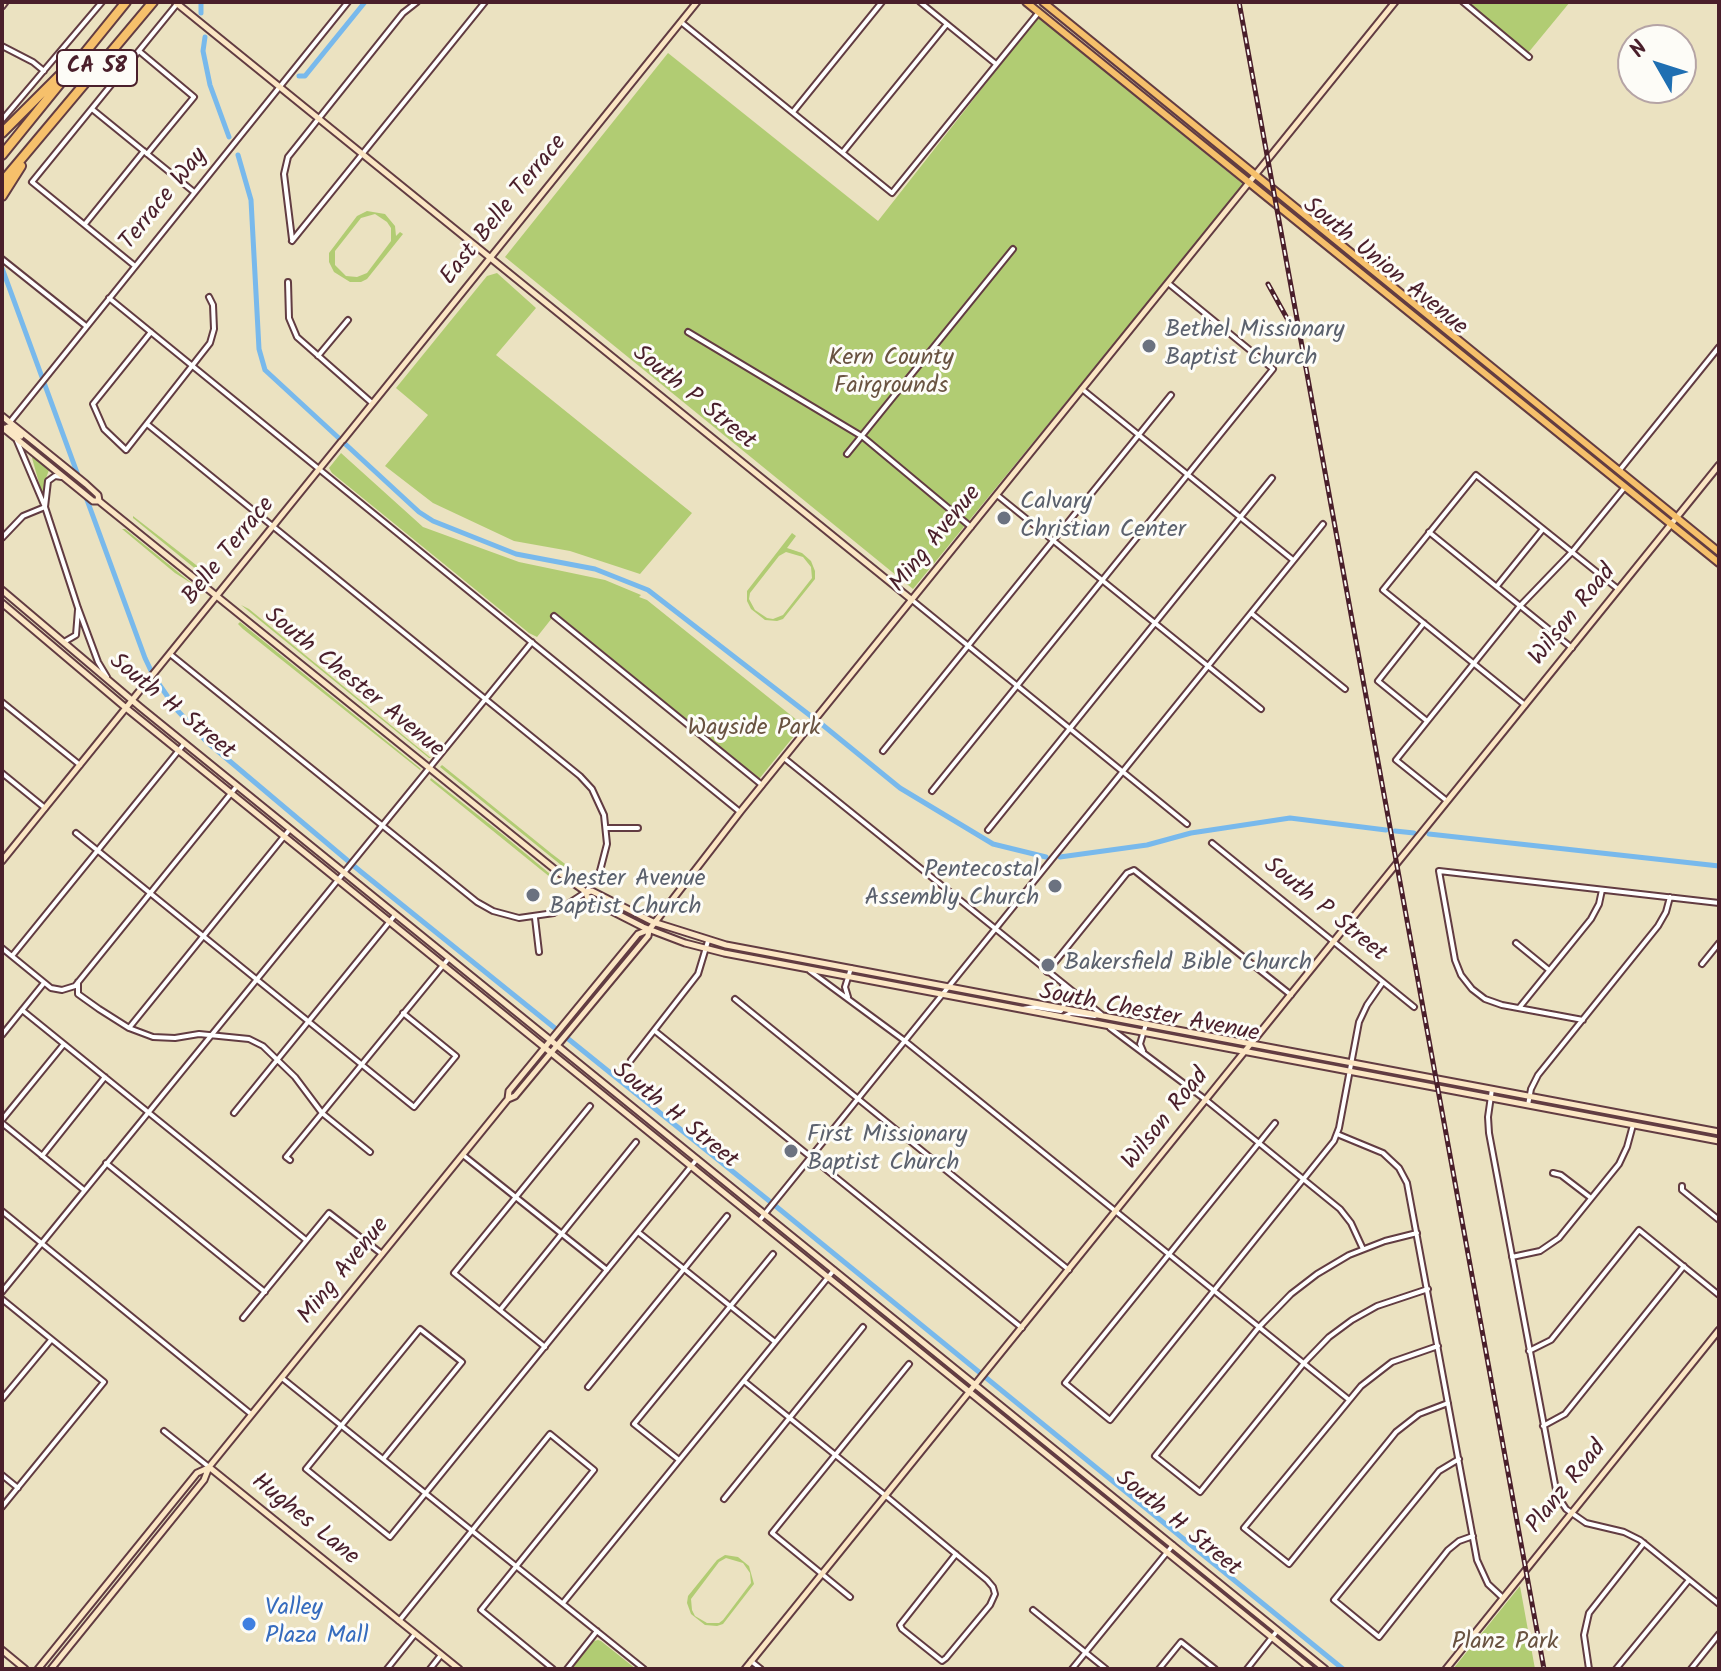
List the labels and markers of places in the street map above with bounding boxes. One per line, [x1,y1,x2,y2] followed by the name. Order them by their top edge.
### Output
[1165,318,1344,374] place label: Bethel Missionary Baptist Church
[1140,337,1158,355] marker: Bethel Missionary Baptist Church
[1020,490,1186,546] place label: Calvary Christian Center
[995,509,1013,527] marker: Calvary Christian Center
[864,858,1039,914] place label: Pentecostal Assembly Church
[549,867,706,923] place label: Chester Avenue Baptist Church
[1046,877,1064,895] marker: Pentecostal Assembly Church
[524,886,542,904] marker: Chester Avenue Baptist Church
[1064,951,1312,979] place label: Bakersfield Bible Church
[1039,956,1057,974] marker: Bakersfield Bible Church
[807,1123,967,1179] place label: First Missionary Baptist Church
[782,1142,800,1160] marker: First Missionary Baptist Church
[265,1596,369,1652] place label: Valley Plaza Mall
[240,1615,258,1633] marker: Valley Plaza Mall

